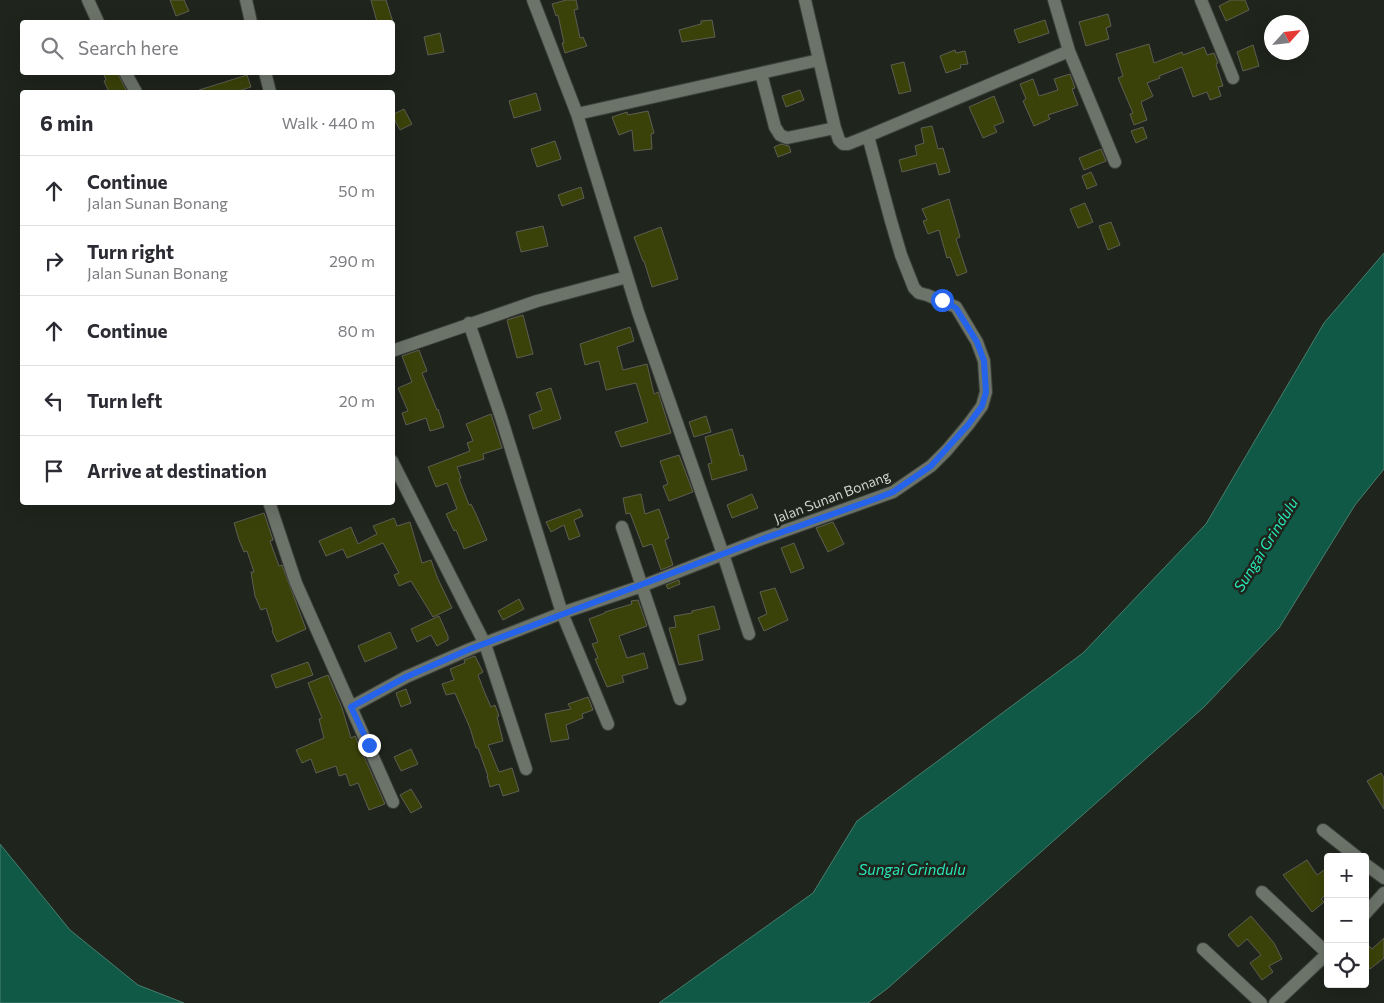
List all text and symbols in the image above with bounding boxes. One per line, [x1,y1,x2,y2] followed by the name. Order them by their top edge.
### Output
[1264,15,1309,60] north arrow
[20,20,395,75] search box
[38,34,66,62] icon: search
[78,36,178,59] text: Search here
[40,110,93,135] text: 6 min
[282,113,375,132] text: Walk · 440 m
[87,170,167,193] text: Continue
[40,177,68,205] icon: ahead
[338,181,375,200] text: 50 m
[87,193,228,212] text: Jalan Sunan Bonang
[87,240,174,263] text: Turn right
[40,247,68,275] icon: right
[329,251,375,270] text: 290 m
[87,263,228,282] text: Jalan Sunan Bonang
[931,289,954,312] route start
[40,317,68,345] icon: ahead
[87,319,167,342] text: Continue
[338,321,375,340] text: 80 m
[40,387,68,415] icon: left
[87,389,162,412] text: Turn left
[339,391,375,410] text: 20 m
[40,457,68,485] icon: arrive
[87,459,267,482] text: Arrive at destination
[771,466,893,527] street label: Jalan Sunan Bonang
[1229,494,1301,595] water label: Sungai Grindulu
[358,734,381,757] route end
[1324,853,1369,988] map controls
[1324,853,1369,898] button: +
[858,860,966,878] water label: Sungai Grindulu
[1324,898,1369,943] button: −
[1324,943,1369,988] button: locate

